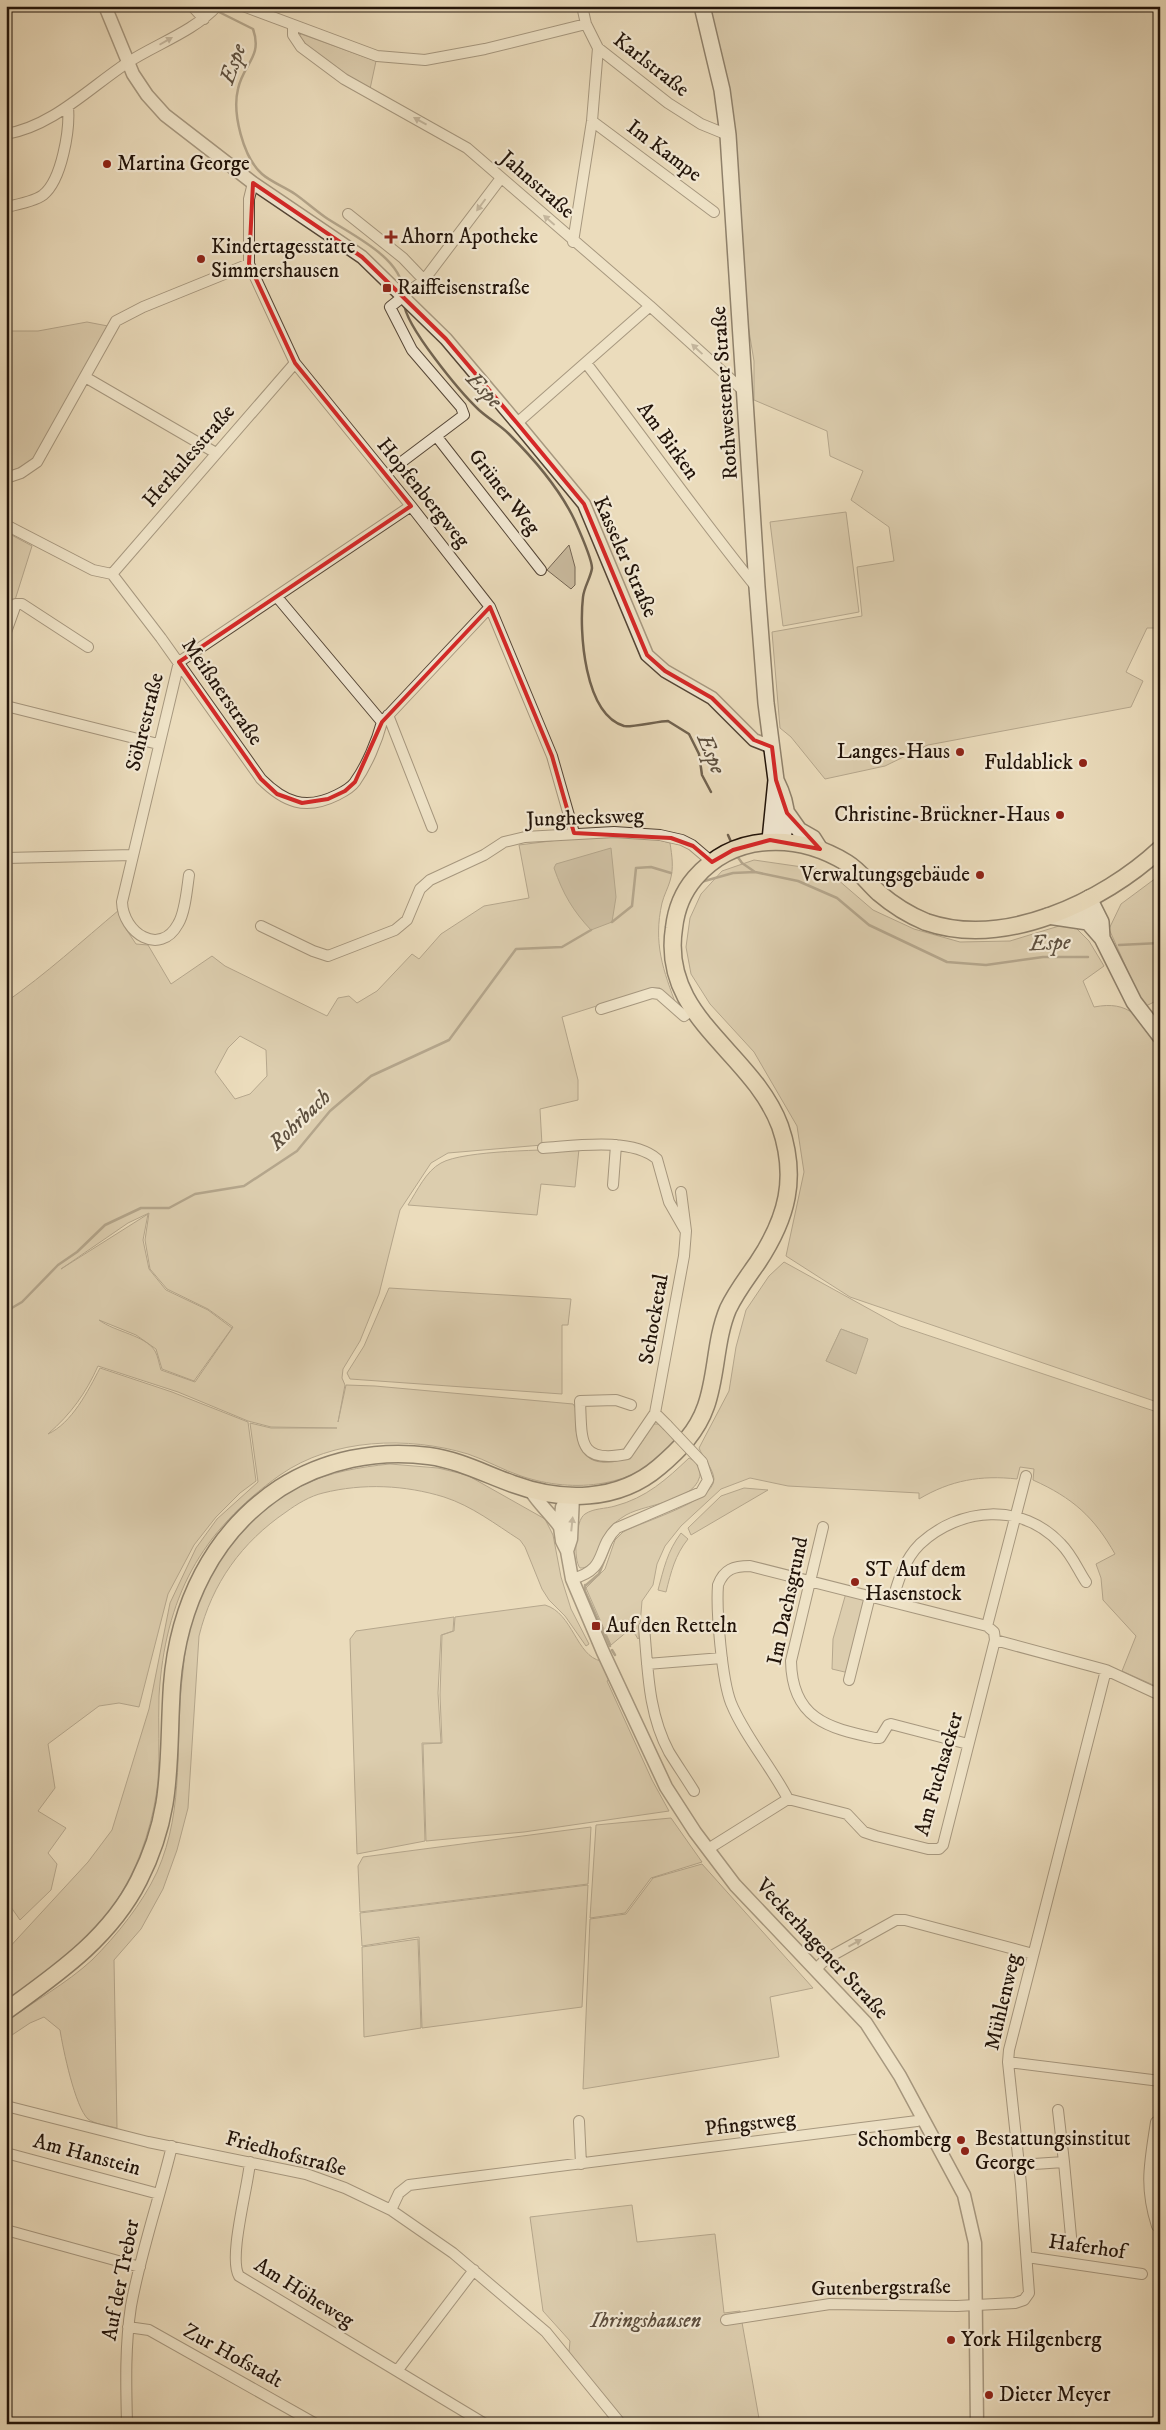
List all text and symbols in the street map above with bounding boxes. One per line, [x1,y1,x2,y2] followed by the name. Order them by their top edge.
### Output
[608,27,695,103] street label: Karlstraße
[158,37,173,45] one-way arrow
[213,40,253,89] water label: Espe
[621,114,707,188] street label: Im Kampe
[413,117,427,126] one-way arrow
[493,144,580,225] street label: Jahnstraße
[117,151,250,177] place label: Martina George
[101,158,113,170] marker: Martina George
[476,198,486,212] one-way arrow
[542,214,555,225] one-way arrow
[401,224,538,250] place label: Ahorn Apotheke
[385,231,397,243] marker: Ahorn Apotheke
[211,234,356,284] place label: Kindertagesstätte Simmershausen
[195,253,207,265] marker: Kindertagesstätte Simmershausen
[397,275,530,301] place label: Raiffeisenstraße
[381,282,393,294] marker: Raiffeisenstraße
[706,305,744,481] street label: Rothwestener Straße
[692,343,704,355] one-way arrow
[459,365,508,414] water label: Espe
[631,397,705,485] street label: Am Birken
[137,399,241,513] street label: Herkulesstraße
[371,433,476,554] street label: Hopfenbergweg
[462,444,546,541] street label: Grüner Weg
[587,493,663,622] street label: Kasseler Straße
[176,633,269,751] street label: Meißnerstraße
[120,670,170,774] street label: Söhrestraße
[690,728,732,778] water label: Espe
[837,739,950,765] place label: Langes-Haus
[954,746,966,758] marker: Langes-Haus
[984,750,1074,776] place label: Fuldablick
[1077,757,1089,769] marker: Fuldablick
[834,802,1050,828] place label: Christine-Brückner-Haus
[524,803,645,833] street label: Junghecksweg
[1054,809,1066,821] marker: Christine-Brückner-Haus
[799,862,970,888] place label: Verwaltungsgebäude
[974,869,986,881] marker: Verwaltungsgebäude
[1027,928,1072,958] water label: Espe
[262,1084,337,1157] water label: Rohrbach
[633,1271,675,1366] street label: Schocketal
[568,1516,576,1532] one-way arrow
[762,1534,814,1667] street label: Im Dachsgrund
[865,1557,966,1607] place label: ST Auf dem Hasenstock
[849,1576,861,1588] marker: ST Auf dem Hasenstock
[606,1613,737,1639] place label: Auf den Retteln
[590,1620,602,1632] marker: Auf den Retteln
[909,1709,969,1839] street label: Am Fuchsacker
[749,1872,894,2025] street label: Veckerhagener Straße
[848,1939,862,1947] one-way arrow
[979,1950,1027,2053] street label: Mühlenweg
[703,2105,798,2142] street label: Pfingstweg
[223,2125,349,2183] street label: Friedhofstraße
[975,2126,1131,2176] place label: Bestattungsinstitut George
[858,2127,952,2153] place label: Schomberg
[31,2128,144,2182] street label: Am Hanstein
[955,2134,967,2146] marker: Schomberg
[959,2145,971,2157] marker: Bestattungsinstitut George
[97,2217,146,2343] street label: Auf der Treber
[1047,2229,1130,2266] street label: Haferhof
[249,2252,359,2334] street label: Am Höheweg
[811,2274,951,2302] street label: Gutenbergstraße
[589,2308,701,2334] park label: Ihringshausen
[179,2318,288,2394] street label: Zur Hofstadt
[961,2327,1102,2353] place label: York Hilgenberg
[945,2334,957,2346] marker: York Hilgenberg
[999,2382,1111,2408] place label: Dieter Meyer
[983,2389,995,2401] marker: Dieter Meyer

